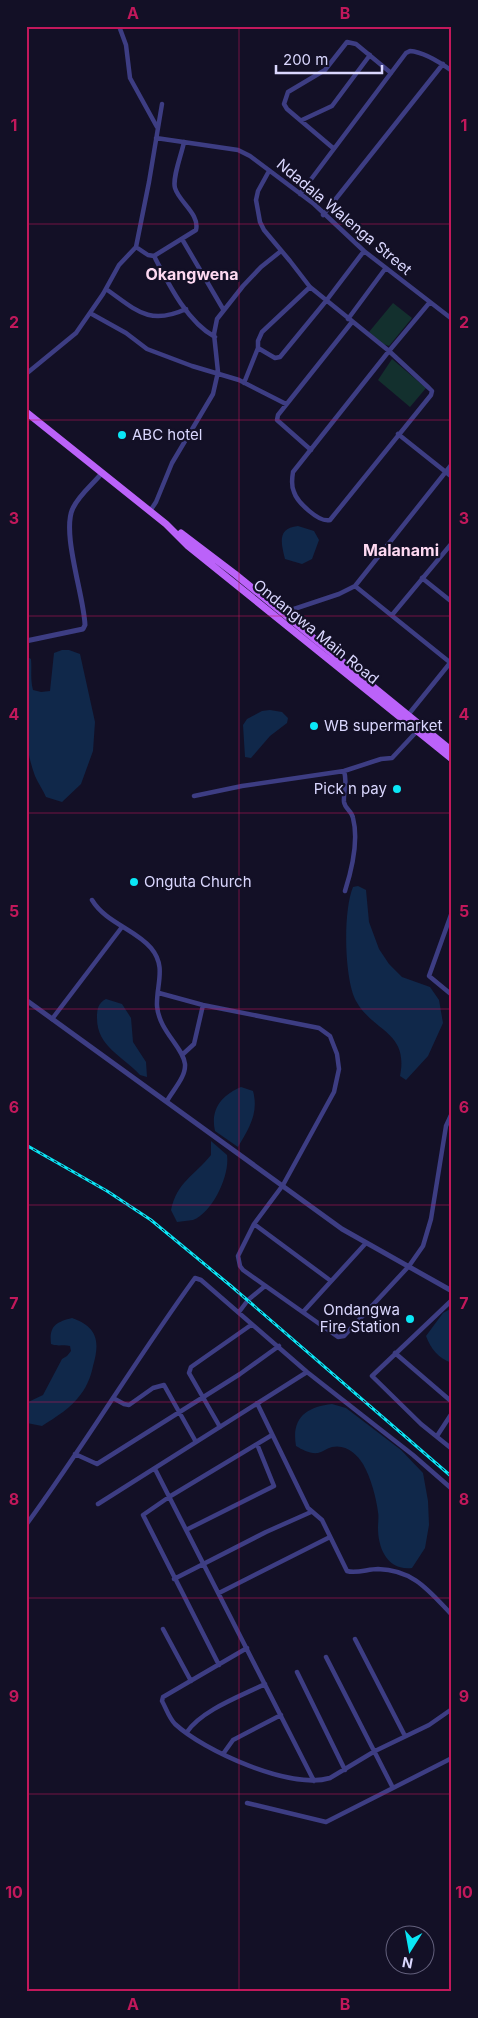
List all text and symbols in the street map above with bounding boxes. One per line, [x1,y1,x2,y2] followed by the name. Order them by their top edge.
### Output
[127,3,139,23] text: A
[340,3,350,23] text: B
[276,42,382,74] scale bar
[283,50,328,69] text: 200 m
[11,115,17,135] text: 1
[461,115,467,135] text: 1
[273,154,416,279] street label: Ndadala Walenga Street
[145,264,239,284] district label: Okangwena
[9,312,19,332] text: 2
[459,312,469,332] text: 2
[132,425,202,444] place label: ABC hotel
[116,429,128,441] marker: ABC hotel
[9,508,19,528] text: 3
[459,508,469,528] text: 3
[363,540,439,560] district label: Malanami
[250,575,383,688] street label: Ondangwa Main Road
[9,704,20,724] text: 4
[459,704,470,724] text: 4
[324,716,442,735] place label: WB supermarket
[308,720,320,732] marker: WB supermarket
[314,779,388,798] place label: Pick n pay
[391,783,403,795] marker: Pick n pay
[144,872,252,891] place label: Onguta Church
[128,876,140,888] marker: Onguta Church
[9,901,19,921] text: 5
[459,901,469,921] text: 5
[9,1097,19,1117] text: 6
[459,1097,469,1117] text: 6
[9,1293,19,1313] text: 7
[459,1293,469,1313] text: 7
[320,1300,400,1336] place label: Ondangwa Fire Station
[404,1313,416,1325] marker: Ondangwa Fire Station
[9,1489,19,1509] text: 8
[459,1489,469,1509] text: 8
[9,1686,19,1706] text: 9
[459,1686,469,1706] text: 9
[5,1882,23,1902] text: 10
[455,1882,473,1902] text: 10
[386,1926,436,1976] north arrow
[401,1954,414,1973] text: N
[127,1994,139,2014] text: A
[340,1994,350,2014] text: B

